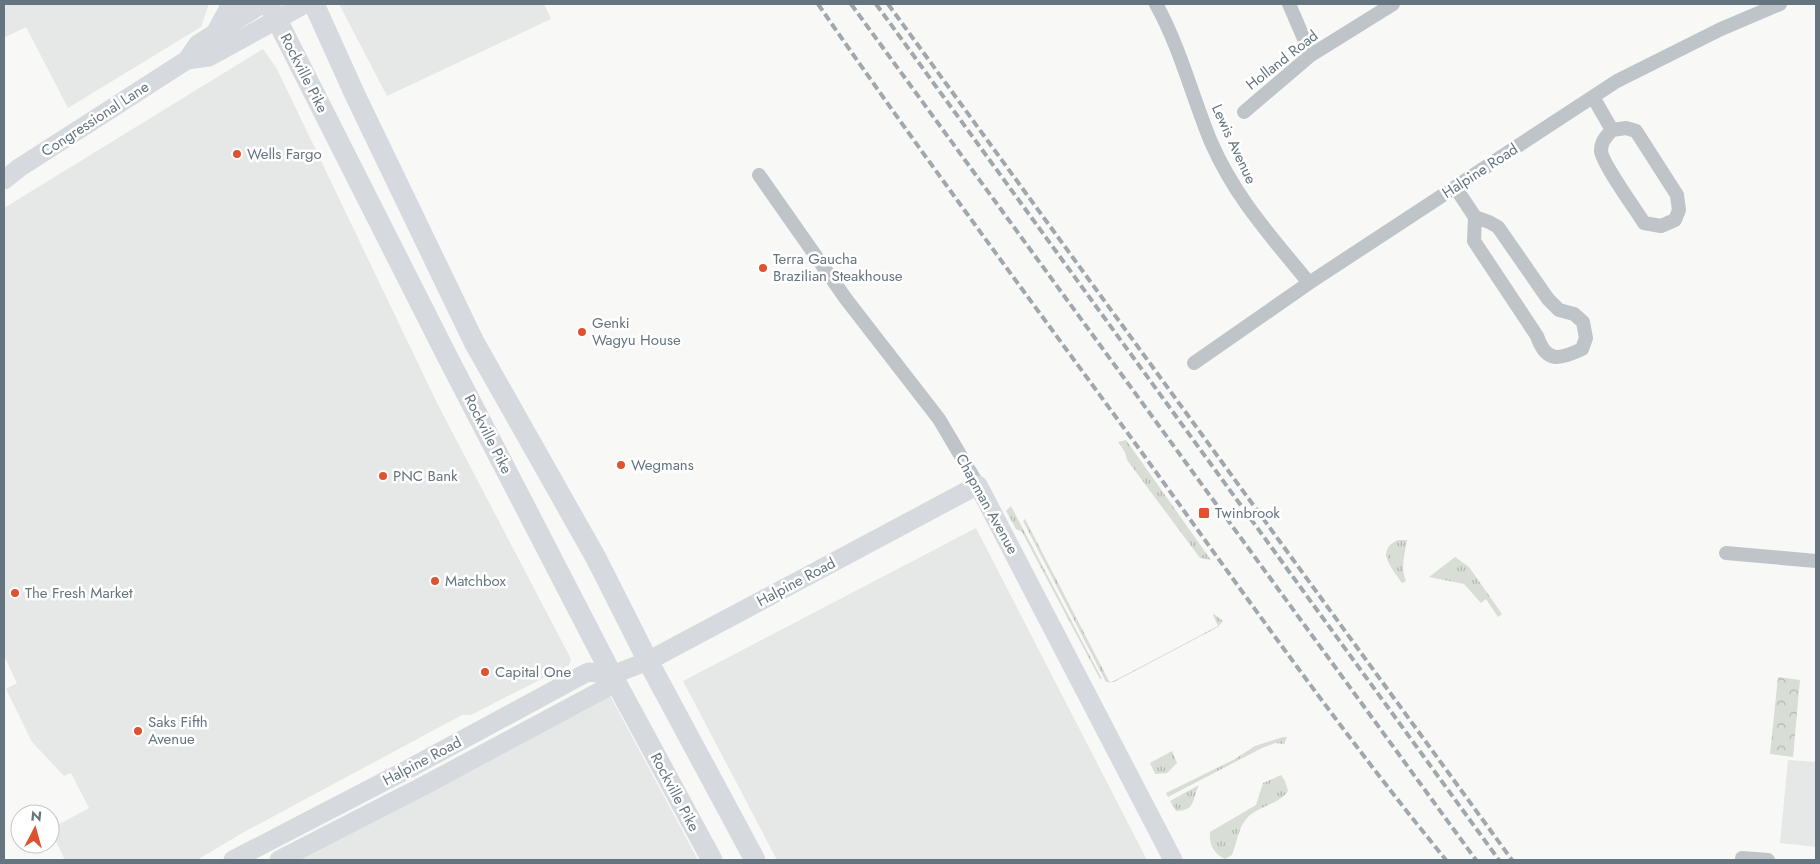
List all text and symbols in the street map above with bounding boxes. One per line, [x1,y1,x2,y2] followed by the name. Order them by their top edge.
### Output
[1241,25,1323,95] street label: Holland Road
[275,29,334,117] street label: Rockville Pike
[37,76,153,162] street label: Congressional Lane
[1206,101,1262,188] street label: Lewis Avenue
[1438,138,1522,204] street label: Halpine Road
[247,143,322,165] place label: Wells Fargo
[231,148,243,160] marker: Wells Fargo
[773,248,903,287] place label: Terra Gaucha Brazilian Steakhouse
[757,262,769,274] marker: Terra Gaucha Brazilian Steakhouse
[592,312,681,351] place label: Genki Wagyu House
[576,326,588,338] marker: Genki Wagyu House
[459,390,518,478] street label: Rockville Pike
[950,450,1024,559] street label: Chapman Avenue
[631,454,694,476] place label: Wegmans
[615,459,627,471] marker: Wegmans
[393,465,458,487] place label: PNC Bank
[377,470,389,482] marker: PNC Bank
[1215,502,1280,524] place label: Twinbrook
[1197,506,1211,520] marker: Twinbrook
[753,552,839,612] street label: Halpine Road
[445,570,507,592] place label: Matchbox
[429,575,441,587] marker: Matchbox
[25,582,133,604] place label: The Fresh Market
[9,587,21,599] marker: The Fresh Market
[495,661,571,683] place label: Capital One
[479,666,491,678] marker: Capital One
[148,711,208,750] place label: Saks Fifth Avenue
[132,725,144,737] marker: Saks Fifth Avenue
[379,731,465,791] street label: Halpine Road
[645,749,705,836] street label: Rockville Pike
[10,804,60,854] north arrow
[30,806,43,827] text: N

